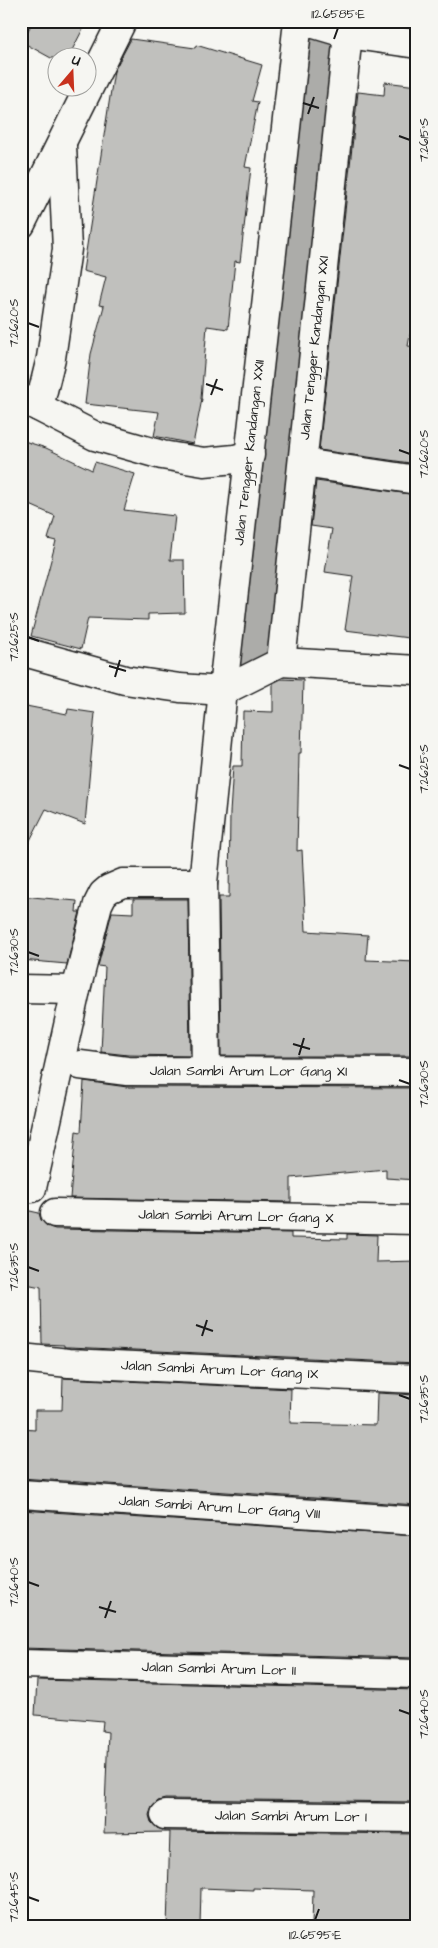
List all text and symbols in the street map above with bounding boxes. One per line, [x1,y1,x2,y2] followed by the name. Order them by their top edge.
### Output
[311,6,365,23] text: 112.6585°E
[48,48,98,98] north arrow
[69,50,83,71] text: U
[416,118,433,162] text: 7.2615°S
[295,255,334,441] street label: Jalan Tengger Kandangan XXI
[6,299,23,347] text: 7.2620°S
[229,358,270,547] street label: Jalan Tengger Kandangan XXII
[416,430,433,478] text: 7.2620°S
[6,612,23,662] text: 7.2625°S
[416,744,433,794] text: 7.2625°S
[6,928,23,976] text: 7.2630°S
[416,1060,433,1108] text: 7.2630°S
[150,1061,347,1082] street label: Jalan Sambi Arum Lor Gang XI
[138,1205,334,1228] street label: Jalan Sambi Arum Lor Gang X
[6,1243,23,1291] text: 7.2635°S
[120,1355,319,1384] street label: Jalan Sambi Arum Lor Gang IX
[416,1375,433,1423] text: 7.2635°S
[118,1491,321,1524] street label: Jalan Sambi Arum Lor Gang VIII
[6,1557,23,1607] text: 7.2640°S
[141,1657,296,1681] street label: Jalan Sambi Arum Lor II
[416,1689,433,1739] text: 7.2640°S
[215,1806,367,1827] street label: Jalan Sambi Arum Lor I
[6,1871,23,1922] text: 7.2645°S
[289,1927,341,1944] text: 112.6595°E

